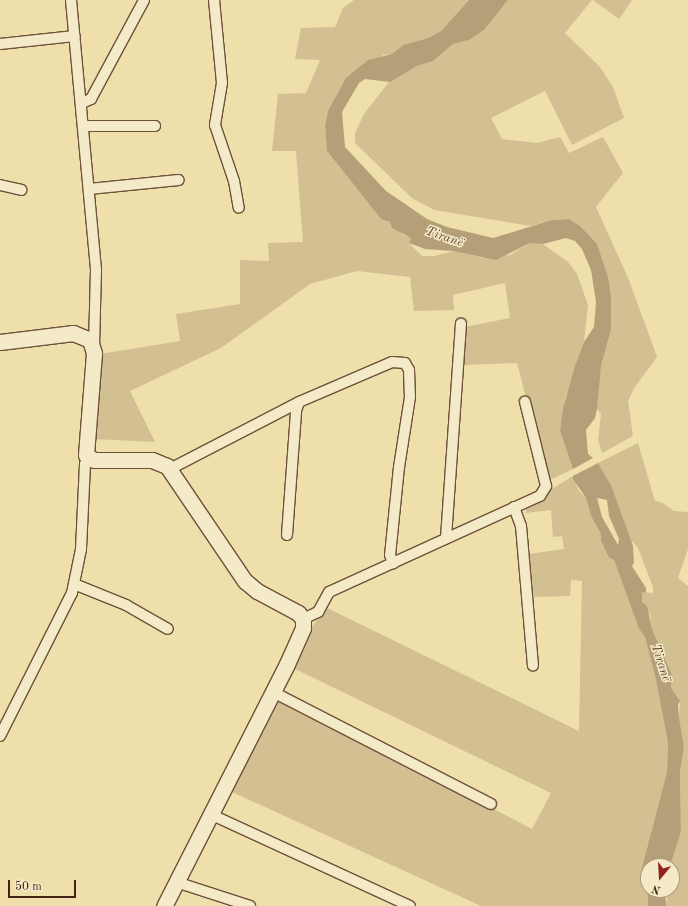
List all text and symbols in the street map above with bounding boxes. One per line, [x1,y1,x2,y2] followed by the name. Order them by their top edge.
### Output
[423,224,465,252] water label: Tiranë
[647,642,673,684] water label: Tiranë
[640,858,680,898] north arrow
[10,872,78,898] scale bar
[15,881,42,893] text: 50 m
[651,882,662,895] text: N

